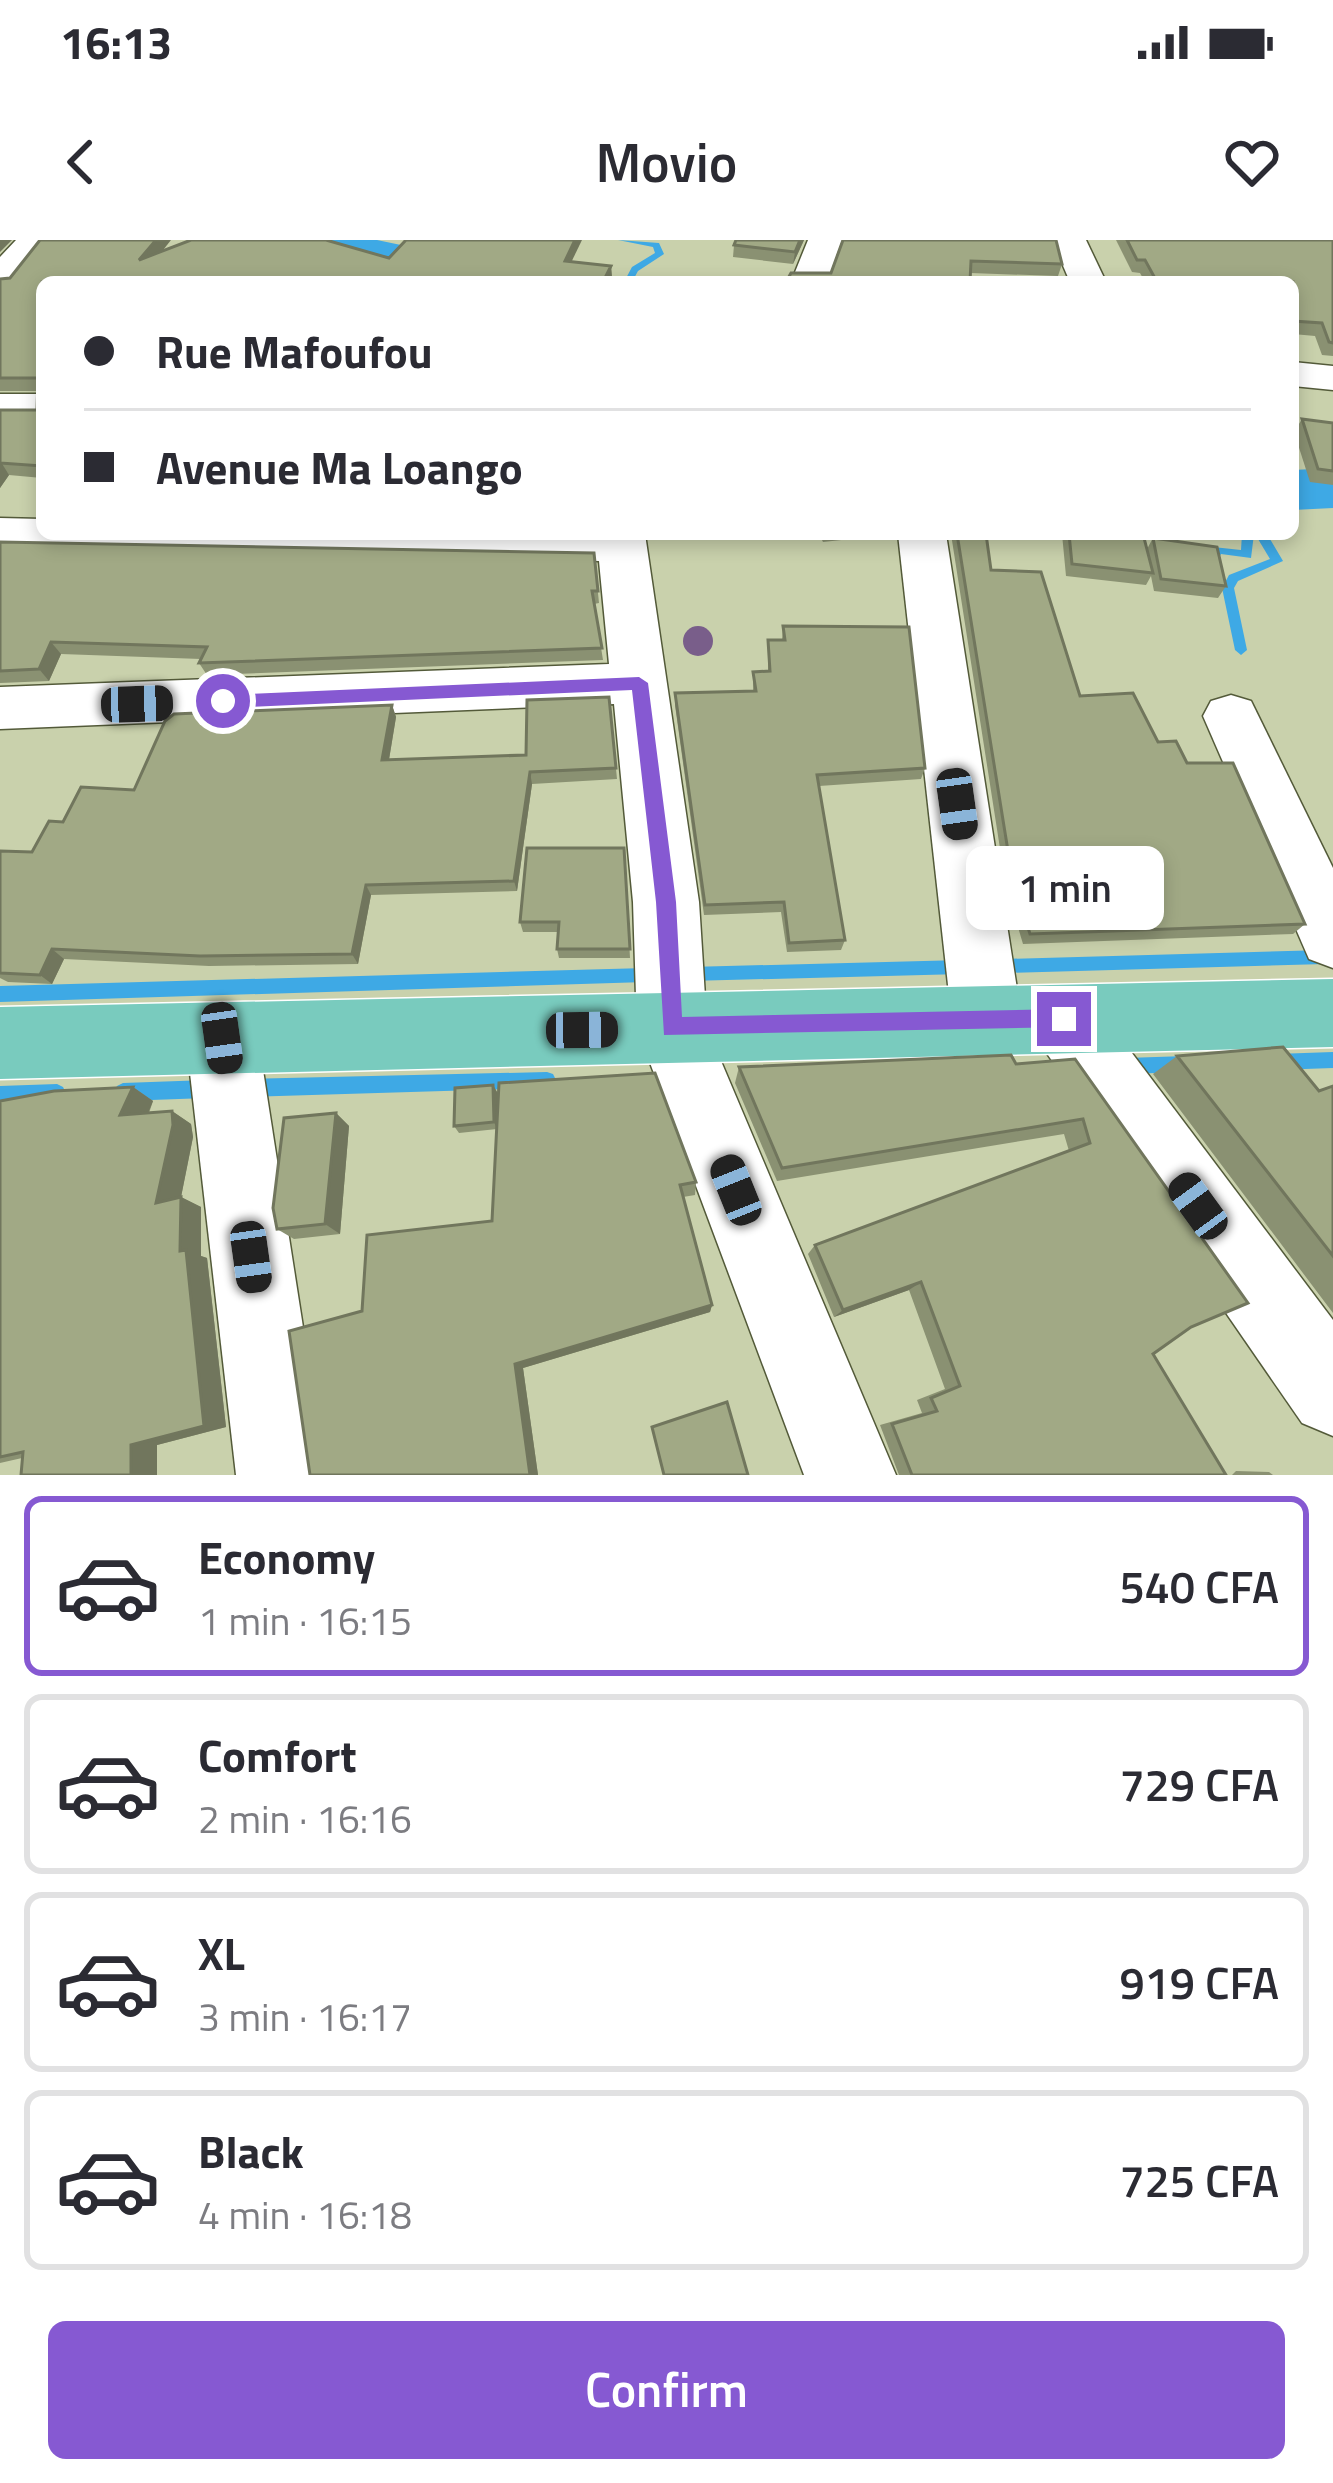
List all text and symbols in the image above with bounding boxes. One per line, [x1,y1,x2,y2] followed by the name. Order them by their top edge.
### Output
[60,8,172,76] text: 16:13
[596,121,737,203] text: Movio
[48,129,114,195] icon: back
[1219,129,1285,195] icon: heart
[156,317,433,385] text: Rue Mafoufou
[156,433,523,501] text: Avenue Ma Loango
[196,674,250,728] route start
[100,685,174,723] car
[934,766,980,842] car
[965,845,1163,929] callout: 1 min
[1018,858,1112,917] text: 1 min
[1037,992,1091,1046] route end
[199,1000,245,1076] car
[546,1011,618,1049] car
[706,1150,766,1230] car
[1162,1166,1234,1246] car
[228,1219,274,1295] car
[198,1523,375,1591] text: Economy
[54,1532,162,1640] icon: car
[1119,1552,1279,1620] text: 540 CFA
[198,1591,412,1650] text: 1 min · 16:15
[198,1721,357,1789] text: Comfort
[54,1730,162,1838] icon: car
[1119,1750,1279,1818] text: 729 CFA
[198,1789,412,1848] text: 2 min · 16:16
[198,1919,245,1987] text: XL
[54,1928,162,2036] icon: car
[1119,1948,1279,2016] text: 919 CFA
[198,1987,412,2046] text: 3 min · 16:17
[198,2117,304,2185] text: Black
[54,2126,162,2234] icon: car
[1119,2146,1279,2214] text: 725 CFA
[198,2185,412,2244] text: 4 min · 16:18
[48,2321,1285,2459] button: Confirm

